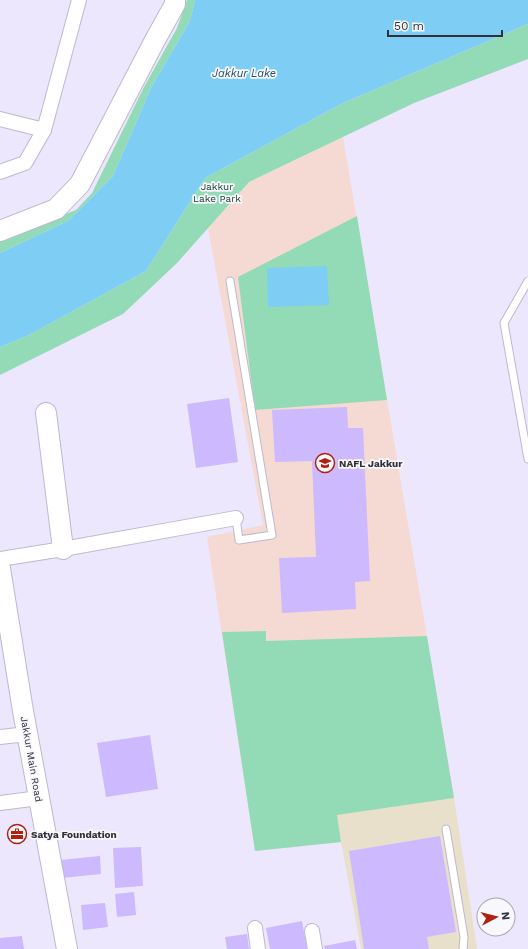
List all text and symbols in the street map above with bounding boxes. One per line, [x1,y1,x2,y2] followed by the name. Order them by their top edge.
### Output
[388,12,502,38] scale bar
[394,19,424,33] text: 50 m
[212,67,276,80] water label: Jakkur Lake
[193,181,241,204] park label: Jakkur Lake Park
[314,452,336,474] school or university icon: NAFL Jakkur
[339,458,403,469] place label: NAFL Jakkur
[19,715,44,803] street label: Jakkur Main Road
[6,823,28,845] office icon: Satya Foundation
[31,829,117,840] place label: Satya Foundation
[476,897,516,937] north arrow
[498,911,512,921] text: N

